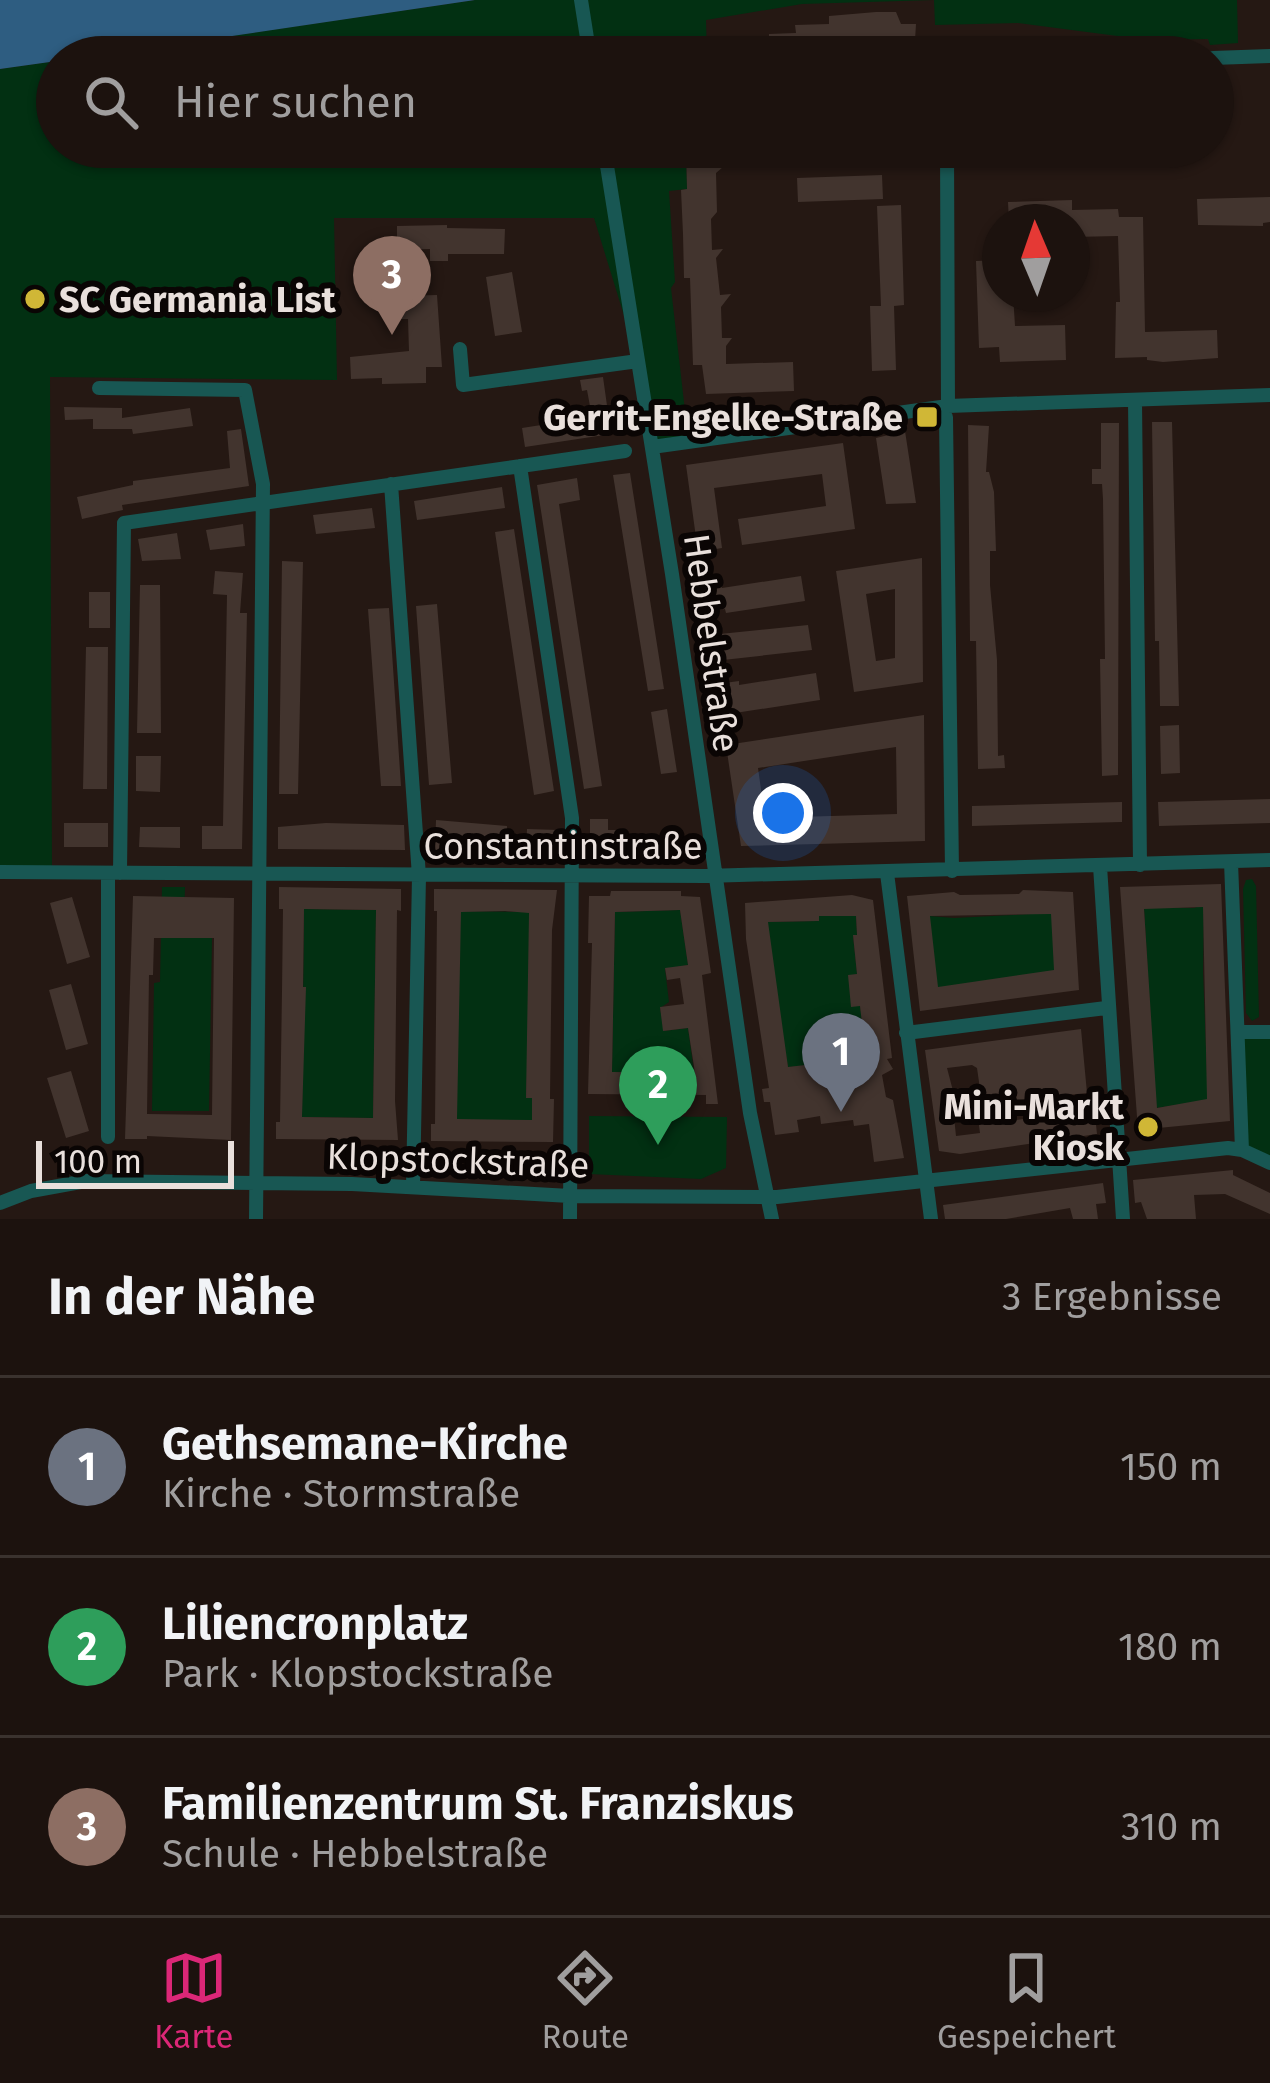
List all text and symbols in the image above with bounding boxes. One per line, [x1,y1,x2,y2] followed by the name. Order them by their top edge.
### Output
[36,36,1234,168] search box
[78,69,144,135] icon: search
[174,75,417,129] text: Hier suchen
[982,204,1090,312] north arrow
[353,236,431,335] pin: 3
[59,278,337,322] place label: SC Germania List
[22,286,48,312] marker: SC Germania List
[543,396,903,440] place label: Gerrit-Engelke-Straße
[914,404,940,430] marker: Gerrit-Engelke-Straße
[674,531,748,755] street label: Hebbelstraße
[753,783,813,843] your location
[423,825,703,869] street label: Constantinstraße
[802,1013,880,1112] pin: 1
[619,1046,697,1145] pin: 2
[944,1085,1125,1170] place label: Mini-Markt Kiosk
[1135,1114,1161,1140] marker: Mini-Markt Kiosk
[326,1134,590,1188] street label: Klopstockstraße
[36,1135,234,1188] scale bar
[54,1142,142,1182] text: 100 m
[48,1266,315,1328] text: In der Nähe
[1002,1274,1222,1320] text: 3 Ergebnisse
[162,1417,568,1471] text: Gethsemane-Kirche
[78,1444,96,1490] text: 1
[1120,1444,1222,1490] text: 150 m
[162,1471,520,1517] text: Kirche · Stormstraße
[162,1597,468,1651] text: Liliencronplatz
[77,1624,97,1670] text: 2
[1118,1624,1222,1670] text: 180 m
[162,1651,553,1697] text: Park · Klopstockstraße
[162,1777,794,1831] text: Familienzentrum St. Franziskus
[77,1804,97,1850] text: 3
[1121,1804,1222,1850] text: 310 m
[162,1831,548,1877] text: Schule · Hebbelstraße
[154,1945,233,2057] tab: Karte
[542,1945,629,2057] tab: Route
[937,1945,1116,2057] tab: Gespeichert

